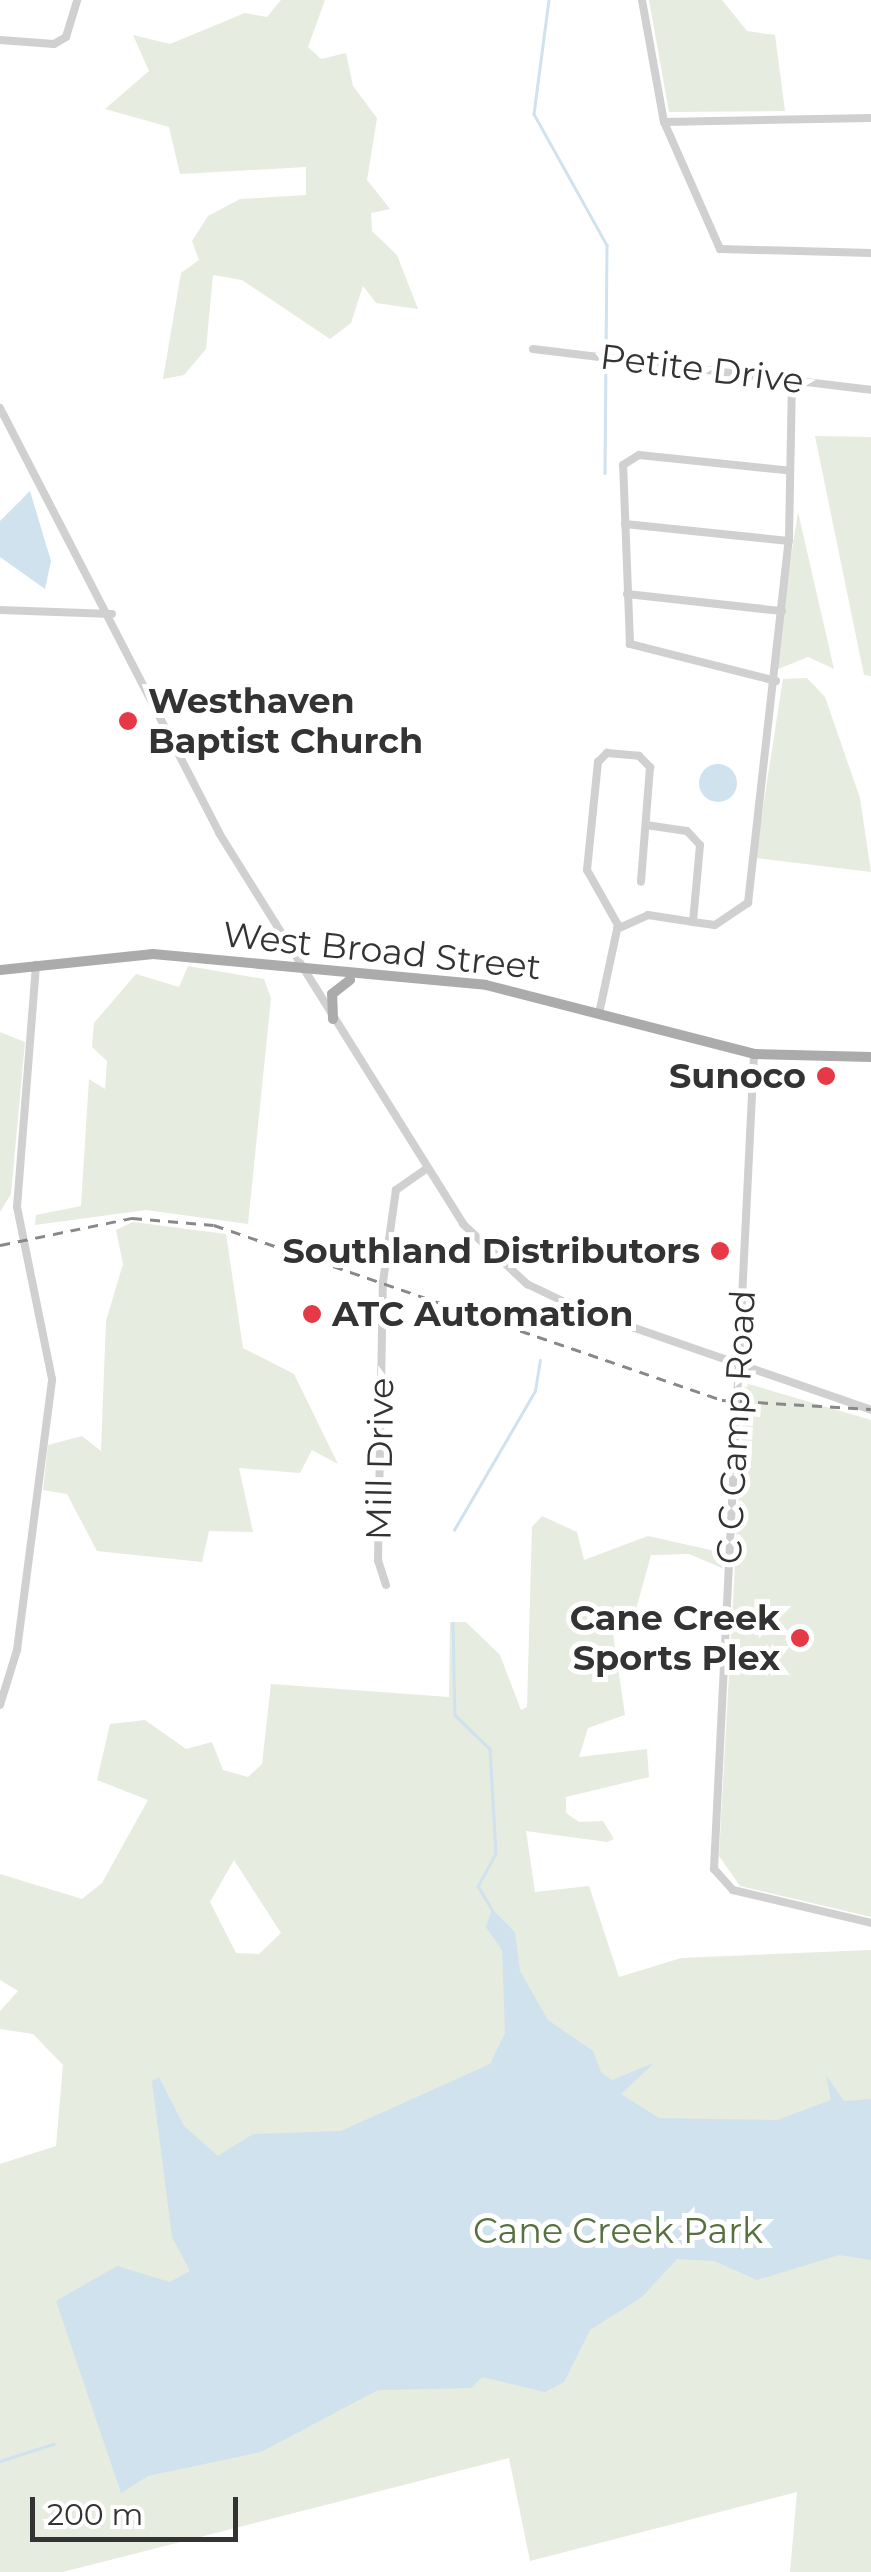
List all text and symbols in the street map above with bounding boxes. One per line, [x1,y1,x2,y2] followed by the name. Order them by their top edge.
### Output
[598,336,806,402] street label: Petite Drive
[148,680,423,762] place label: Westhaven Baptist Church
[117,710,139,732] marker: Westhaven Baptist Church
[221,913,543,989] street label: West Broad Street
[669,1055,806,1097] place label: Sunoco
[815,1065,837,1087] marker: Sunoco
[283,1230,700,1272] place label: Southland Distributors
[709,1240,731,1262] marker: Southland Distributors
[708,1289,764,1565] street label: C C Camp Road
[332,1293,633,1335] place label: ATC Automation
[301,1303,323,1325] marker: ATC Automation
[358,1377,402,1541] street label: Mill Drive
[570,1597,780,1679] place label: Cane Creek Sports Plex
[789,1627,811,1649] marker: Cane Creek Sports Plex
[473,2210,763,2252] park label: Cane Creek Park
[35,2477,242,2539] scale bar
[47,2496,143,2533] text: 200 m

